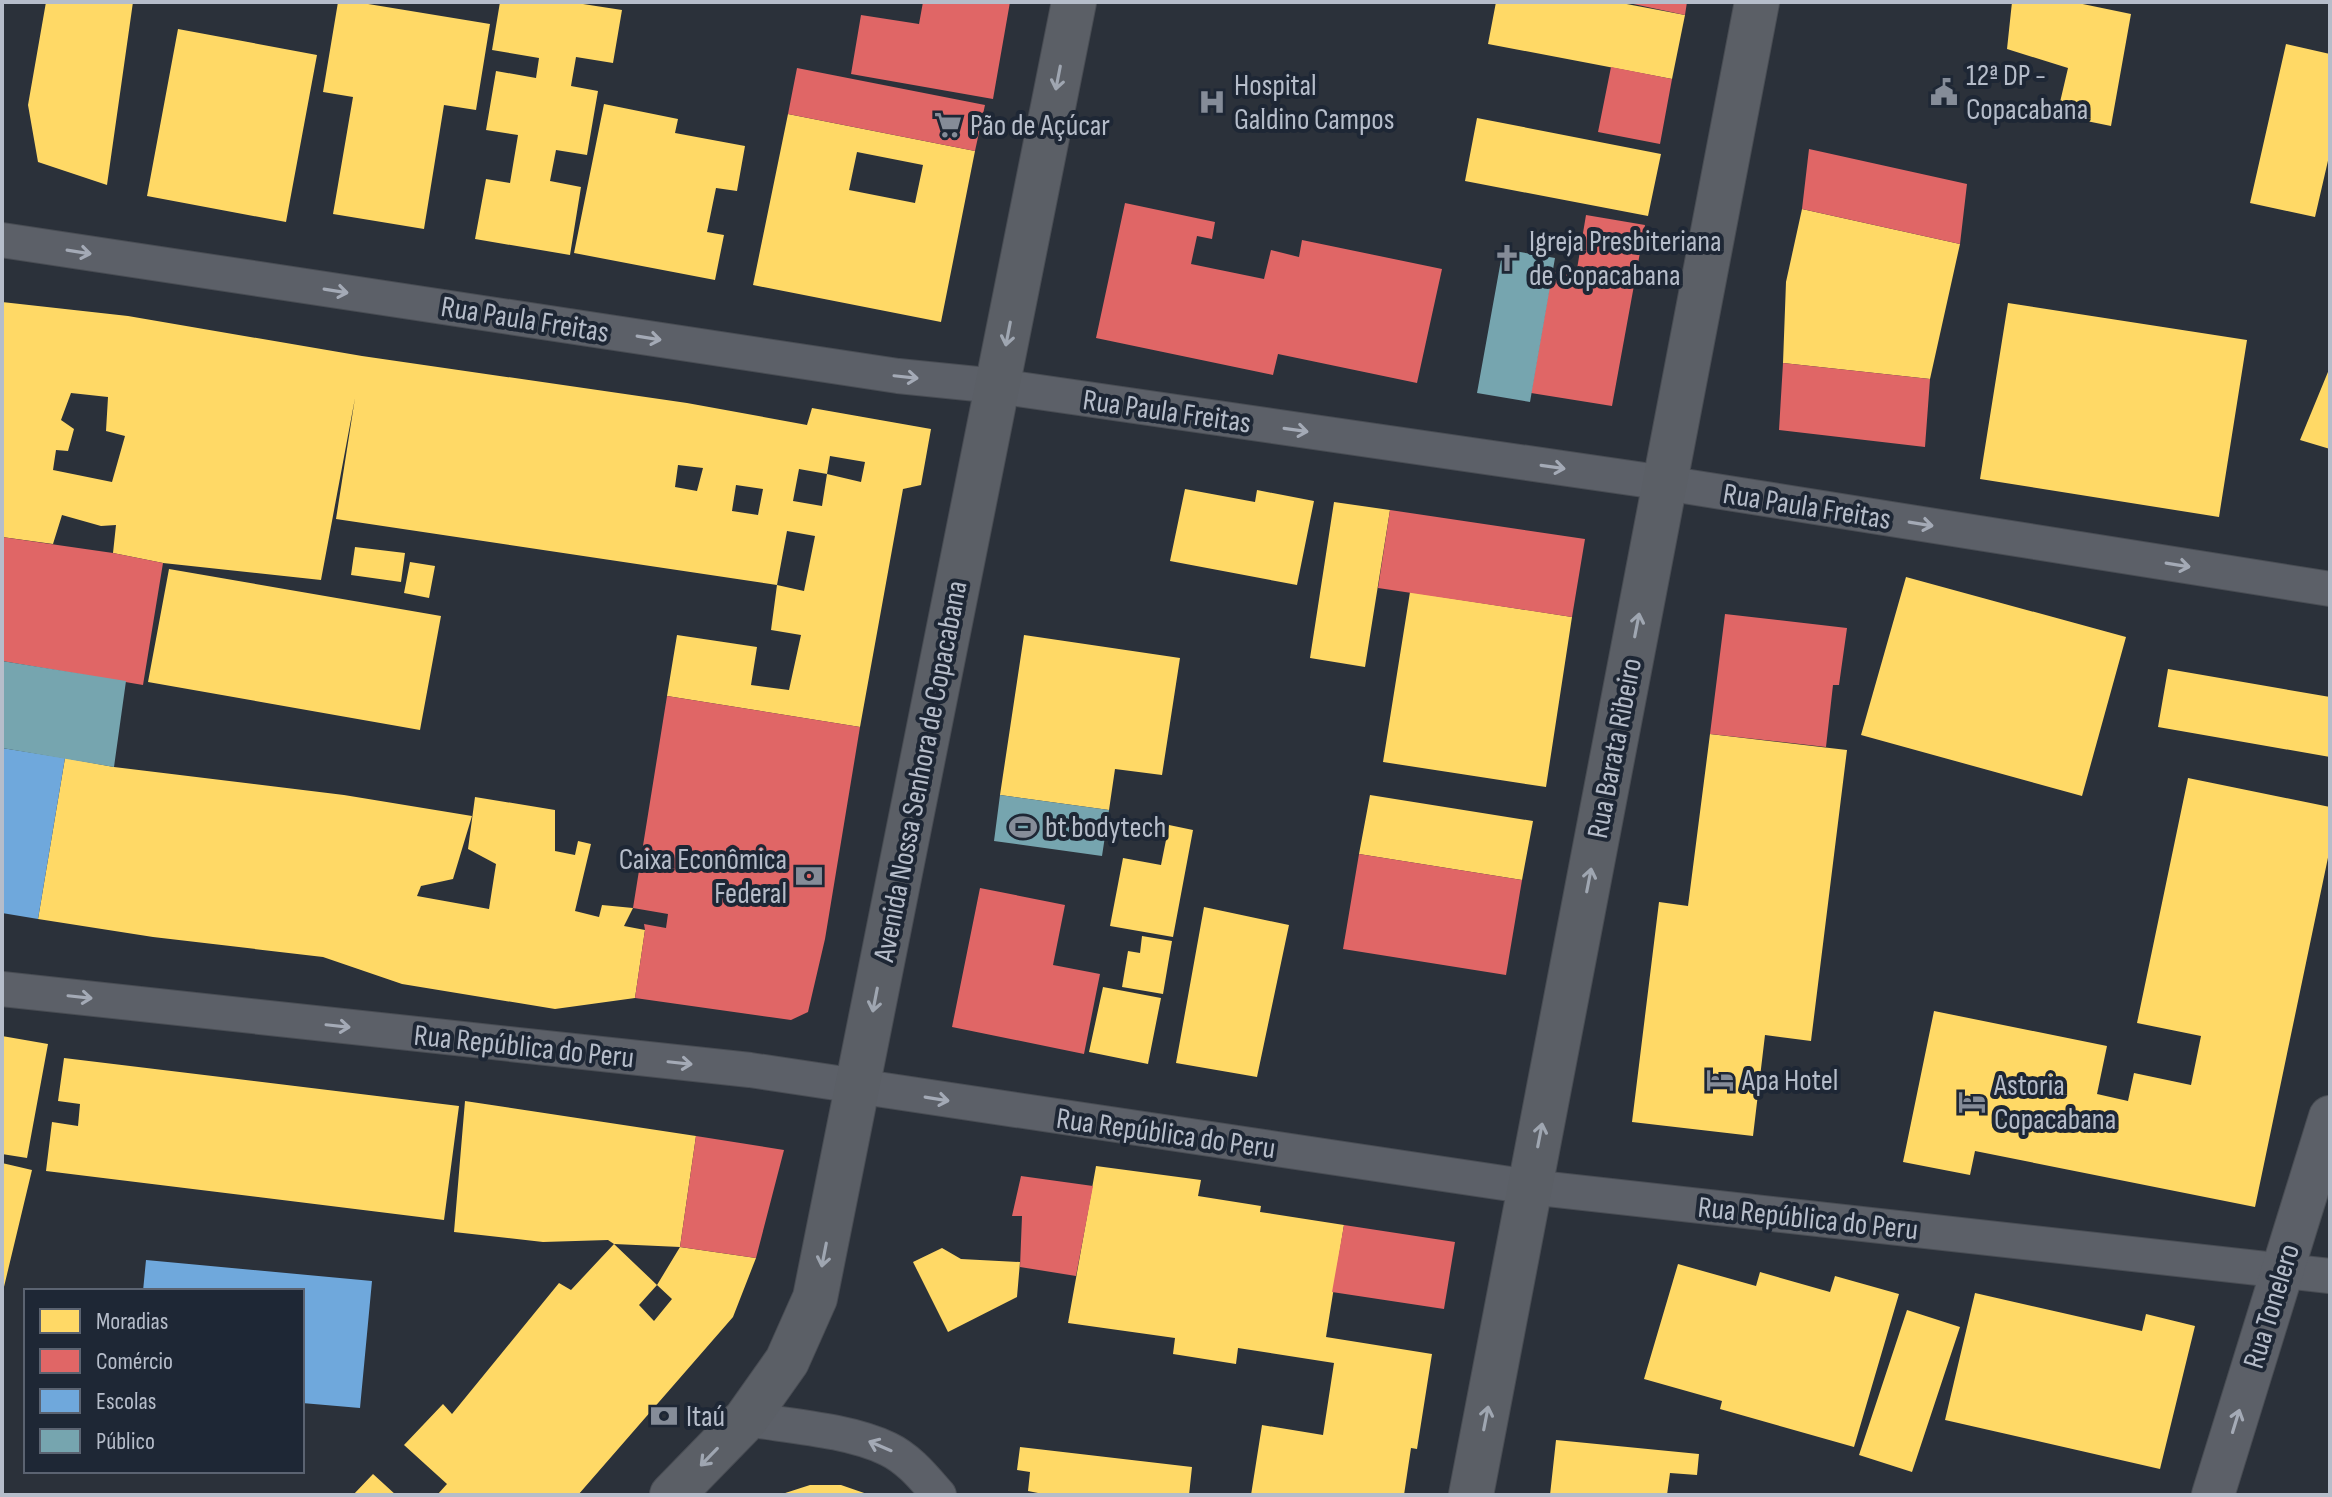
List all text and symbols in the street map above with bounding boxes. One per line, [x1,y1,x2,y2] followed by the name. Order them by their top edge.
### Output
[1966,58,2088,128] place label: 12ª DP - Copacabana
[1050,65,1065,91] one-way arrow
[1234,68,1395,138] place label: Hospital Galdino Campos
[1929,77,1959,107] public building icon: 12ª DP - Copacabana
[1197,87,1227,117] hospital icon: Hospital Galdino Campos
[970,108,1110,144] place label: Pão de Açúcar
[933,110,963,140] supermarket icon: Pão de Açúcar
[1529,224,1722,294] place label: Igreja Presbiteriana de Copacabana
[1492,243,1522,273] church icon: Igreja Presbiteriana de Copacabana
[66,245,91,260] one-way arrow
[323,284,348,299] one-way arrow
[438,289,611,351] street label: Rua Paula Freitas
[999,320,1014,346] one-way arrow
[635,331,661,346] one-way arrow
[892,369,919,384] one-way arrow
[1080,382,1253,442] street label: Rua Paula Freitas
[1283,423,1308,438] one-way arrow
[1540,460,1566,475] one-way arrow
[1720,476,1893,538] street label: Rua Paula Freitas
[1908,517,1933,532] one-way arrow
[2165,558,2190,573] one-way arrow
[866,578,976,966] street label: Avenida Nossa Senhora de Copacabana
[1631,613,1646,638] one-way arrow
[1580,655,1650,841] street label: Rua Barata Ribeiro
[1045,810,1166,846] place label: bt bodytech
[1008,812,1038,842] sports icon: bt bodytech
[619,842,787,912] place label: Caixa Econômica Federal
[794,861,824,891] bank icon: Caixa Econômica Federal
[1582,868,1597,893] one-way arrow
[866,987,881,1013] one-way arrow
[66,990,92,1005] one-way arrow
[324,1018,351,1033] one-way arrow
[412,1018,636,1076] street label: Rua República do Peru
[666,1055,693,1070] one-way arrow
[1741,1063,1838,1099] place label: Apa Hotel
[1705,1065,1735,1095] hotel icon: Apa Hotel
[1993,1068,2116,1138] place label: Astoria Copacabana
[1957,1087,1987,1117] hotel icon: Astoria Copacabana
[924,1093,950,1108] one-way arrow
[1054,1101,1278,1167] street label: Rua República do Peru
[1533,1123,1548,1149] one-way arrow
[1696,1190,1920,1248] street label: Rua República do Peru
[2236,1240,2308,1373] street label: Rua Tonelero
[816,1242,831,1268] one-way arrow
[24,1289,304,1473] legend
[96,1307,168,1336] text: Moradias
[96,1347,173,1376] text: Comércio
[96,1387,156,1416] text: Escolas
[686,1399,725,1435] place label: Itaú
[649,1401,679,1431] bank icon: Itaú
[1479,1406,1494,1432] one-way arrow
[2229,1408,2244,1434] one-way arrow
[96,1427,155,1456] text: Público
[868,1438,892,1453] one-way arrow
[700,1447,719,1466] one-way arrow

